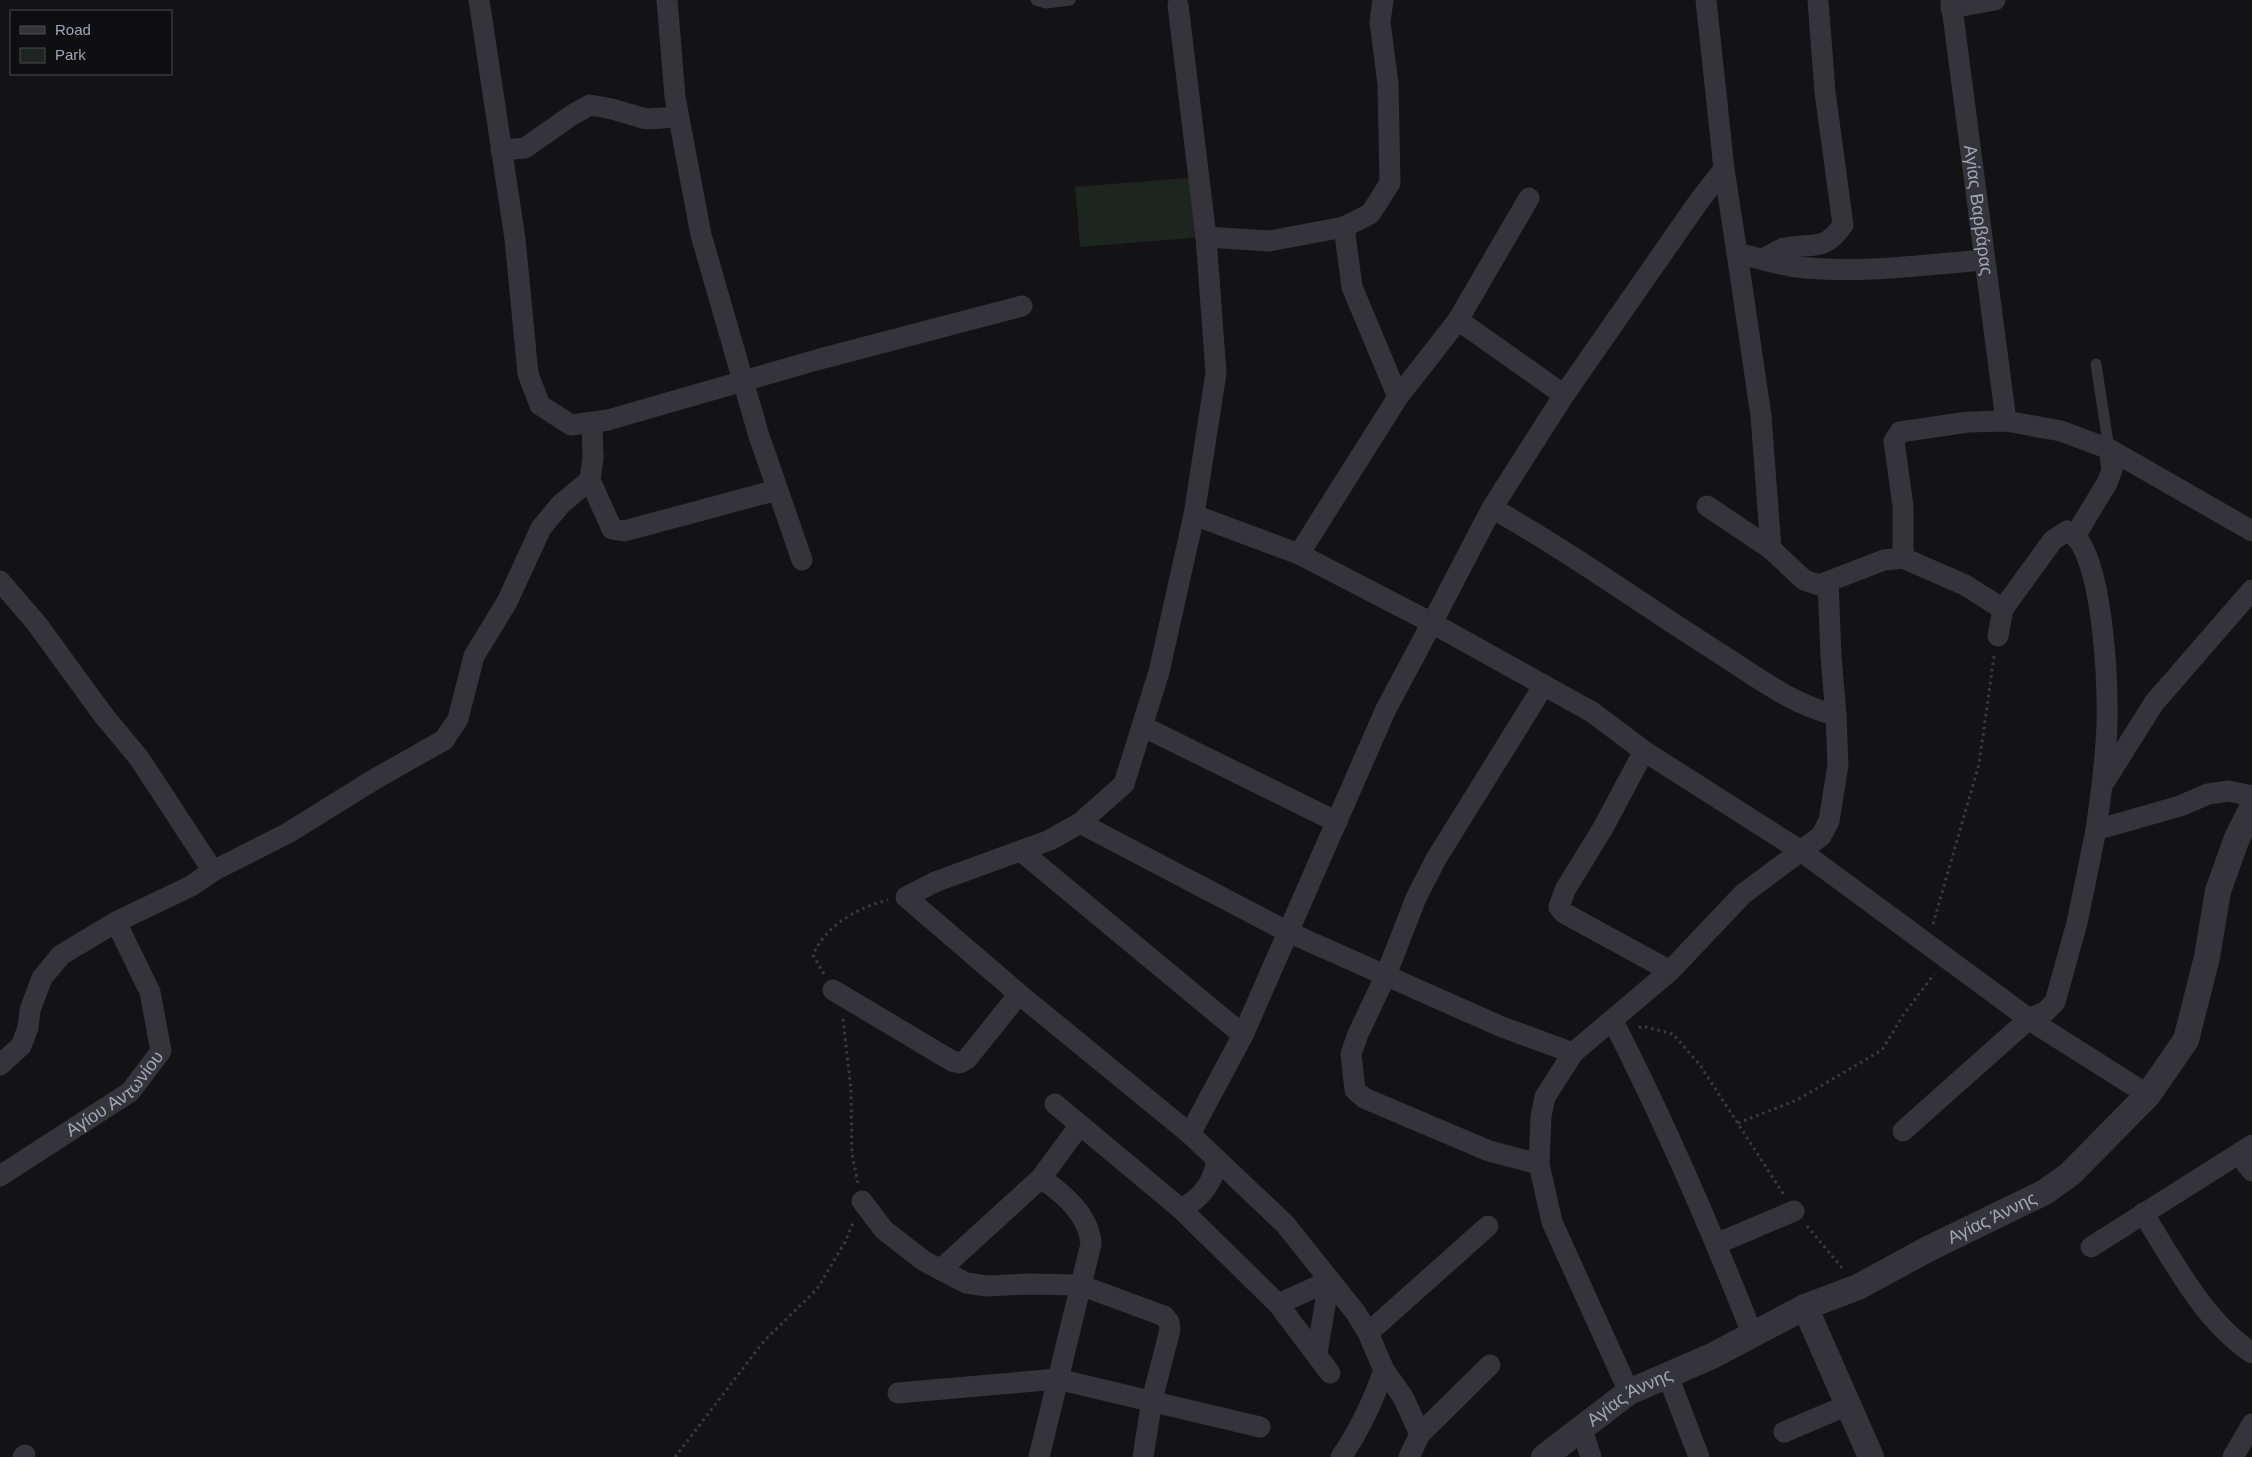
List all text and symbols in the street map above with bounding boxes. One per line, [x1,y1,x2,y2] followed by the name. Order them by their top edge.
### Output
[10,10,172,75] legend
[55,21,91,38] text: Road
[55,46,86,63] text: Park
[1960,144,1997,277] street label: Αγίας Βαρβάρας
[62,1047,167,1141] street label: Αγίου Αντωνίου
[1944,1188,2040,1248] street label: Αγίας Άννης
[1583,1364,1676,1430] street label: Αγίας Άννης

